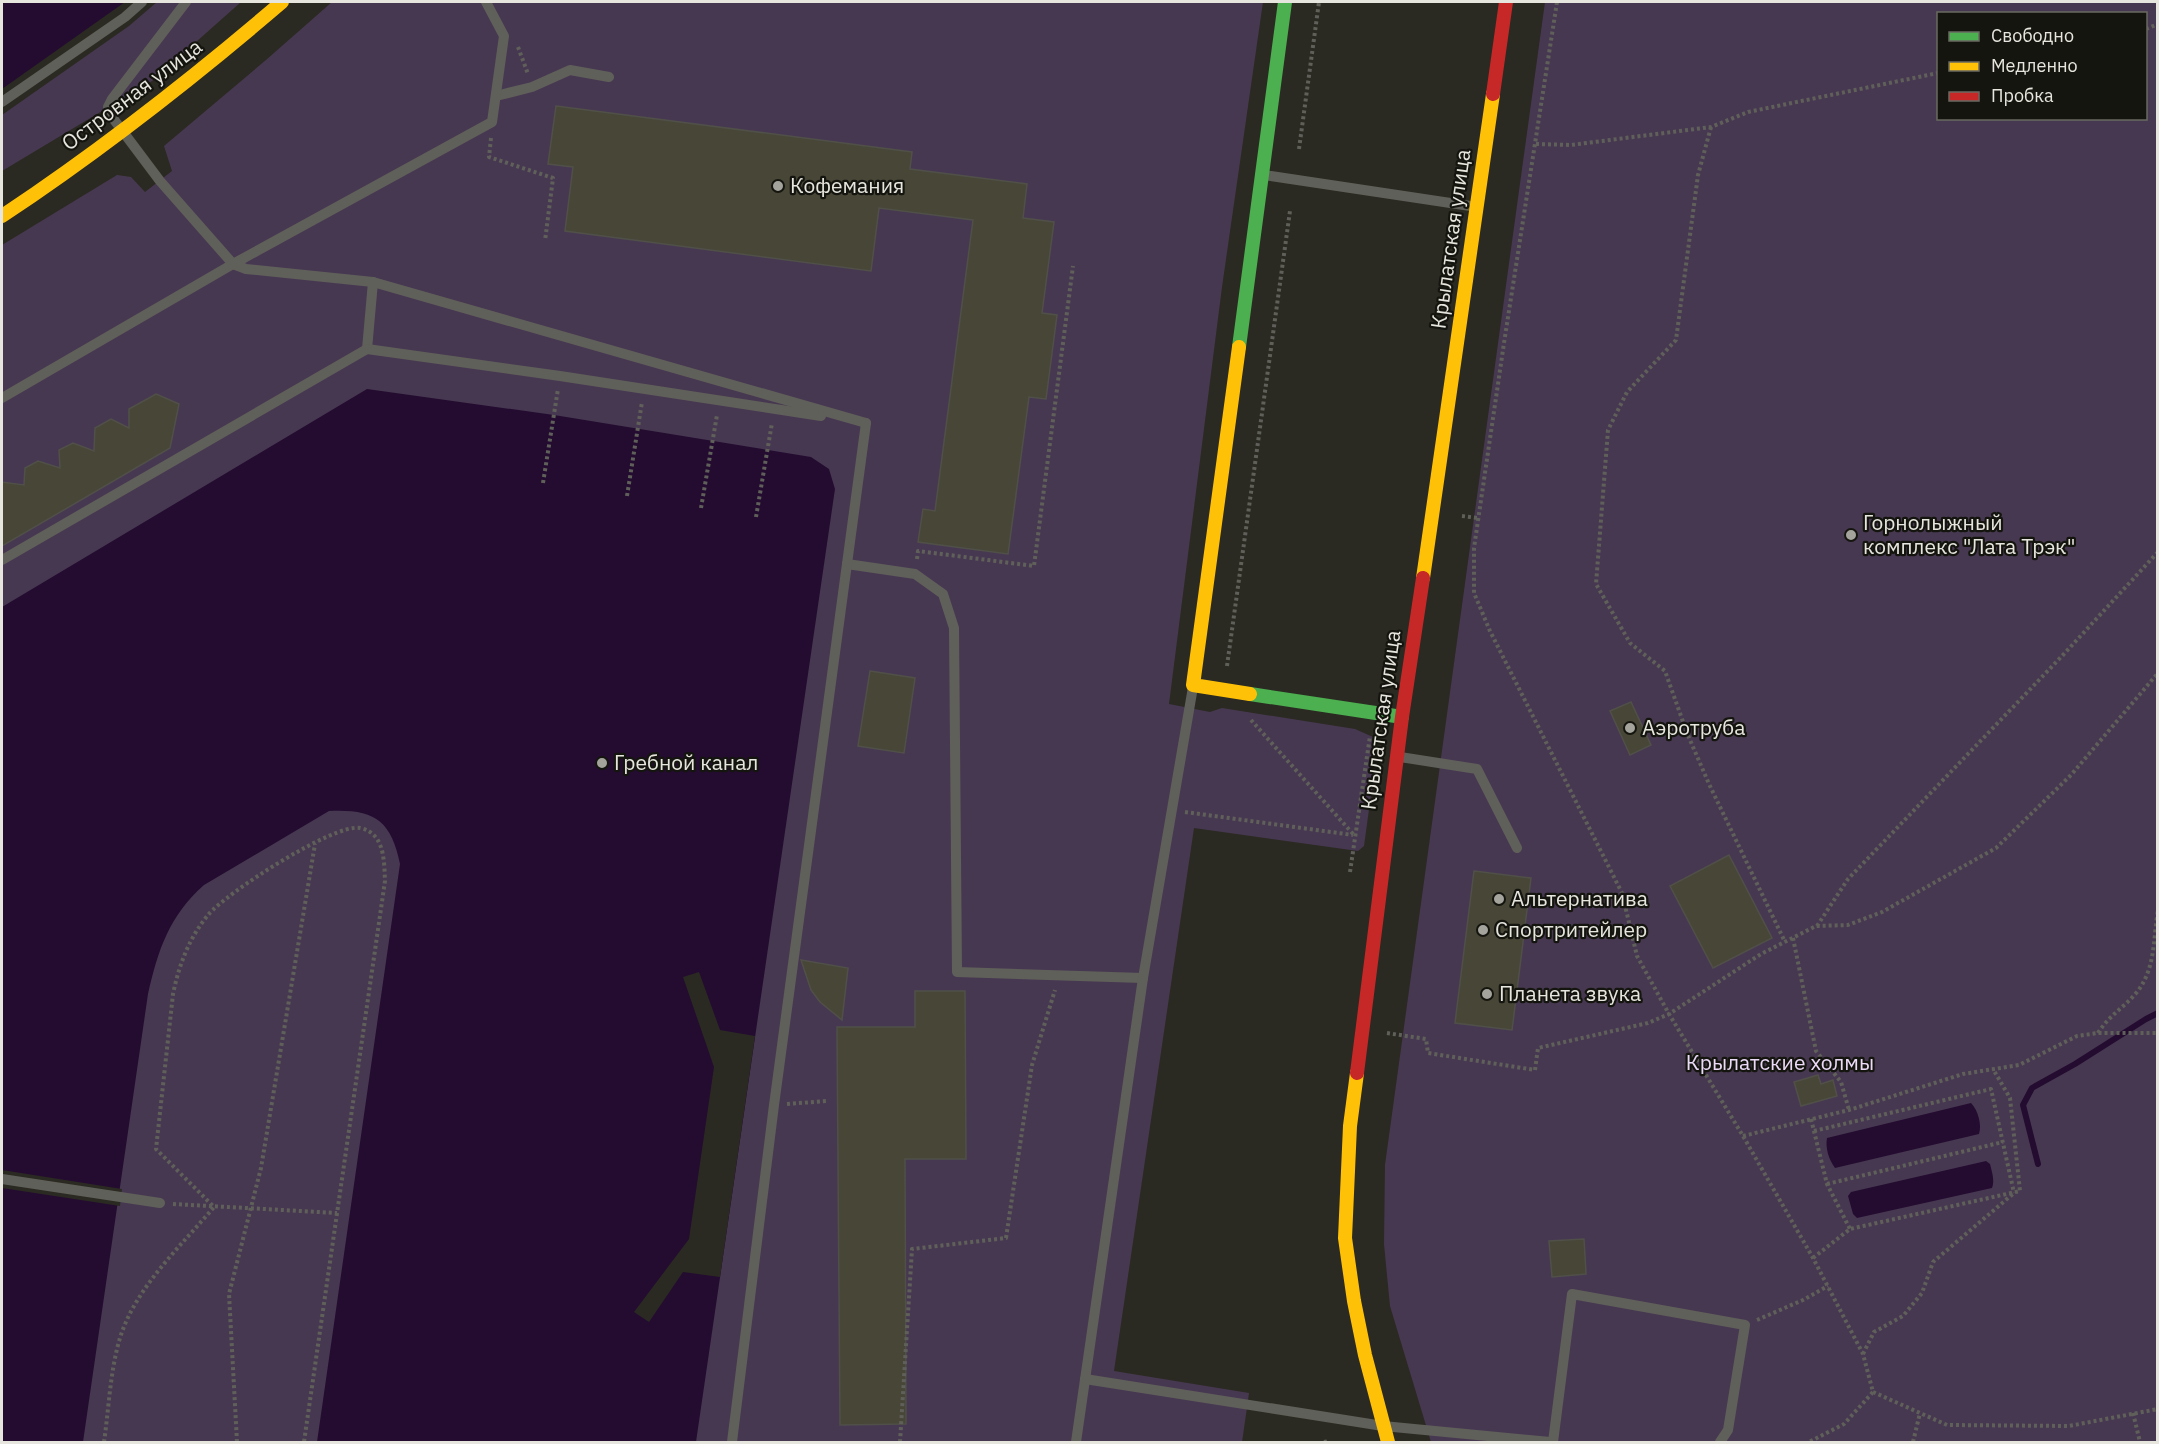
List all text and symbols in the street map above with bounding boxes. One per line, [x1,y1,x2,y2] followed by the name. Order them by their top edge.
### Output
[1937,12,2147,120] legend
[1991,24,2074,47] text: Свободно
[55,32,207,156] street label: Островная улица
[1991,54,2078,77] text: Медленно
[1991,84,2054,107] text: Пробка
[1424,147,1476,330] street label: Крылатская улица
[790,171,904,199] place label: Кофемания
[771,179,785,193] marker: Кофемания
[1863,508,2075,560] place label: Горнолыжный комплекс "Лата Трэк"
[1844,528,1858,542] marker: Горнолыжный комплекс "Лата Трэк"
[1354,628,1406,811] street label: Крылатская улица
[1642,713,1745,741] place label: Аэротруба
[1623,721,1637,735] marker: Аэротруба
[614,748,758,776] place label: Гребной канал
[595,756,609,770] marker: Гребной канал
[1511,884,1648,912] place label: Альтернатива
[1492,892,1506,906] marker: Альтернатива
[1495,915,1647,943] place label: Спортритейлер
[1476,923,1490,937] marker: Спортритейлер
[1499,979,1641,1007] place label: Планета звука
[1480,987,1494,1001] marker: Планета звука
[1686,1048,1874,1076] park label: Крылатские холмы

